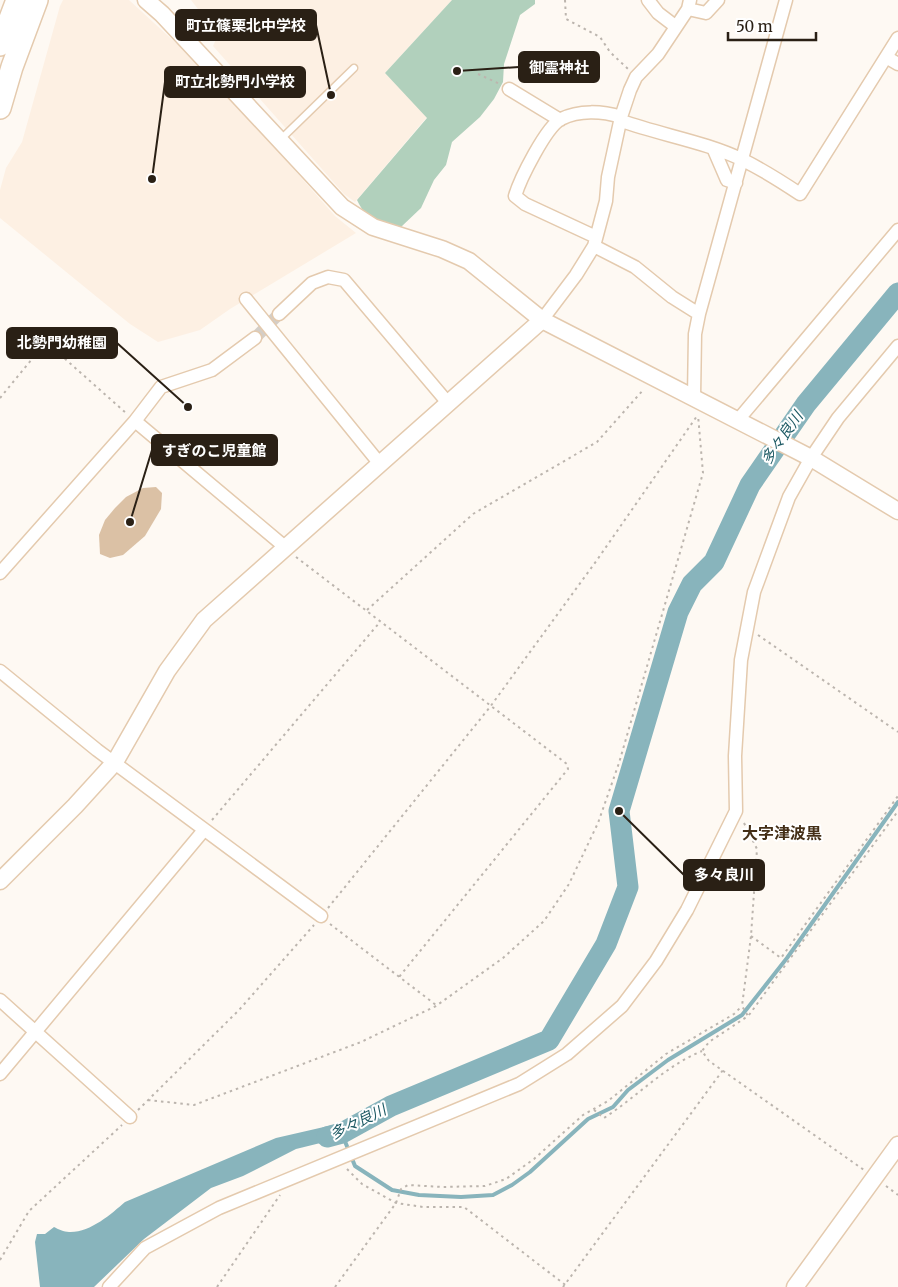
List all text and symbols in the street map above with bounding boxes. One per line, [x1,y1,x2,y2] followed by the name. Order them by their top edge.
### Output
[176,10,316,40] callout: 町立篠栗北中学校
[728,10,816,42] scale bar
[186,16,306,35] text: 町立篠栗北中学校
[736,17,773,36] text: 50 m
[519,52,599,82] callout: 御霊神社
[529,58,589,77] text: 御霊神社
[165,67,305,97] callout: 町立北勢門小学校
[175,72,295,91] text: 町立北勢門小学校
[7,328,117,358] callout: 北勢門幼稚園
[17,333,107,352] text: 北勢門幼稚園
[757,406,808,468] water label: 多々良川
[152,435,277,465] callout: すぎのこ児童館
[161,441,267,460] text: すぎのこ児童館
[742,823,822,843] district label: 大字津波黒
[684,860,764,890] callout: 多々良川
[694,865,754,884] text: 多々良川
[327,1099,391,1143] water label: 多々良川

